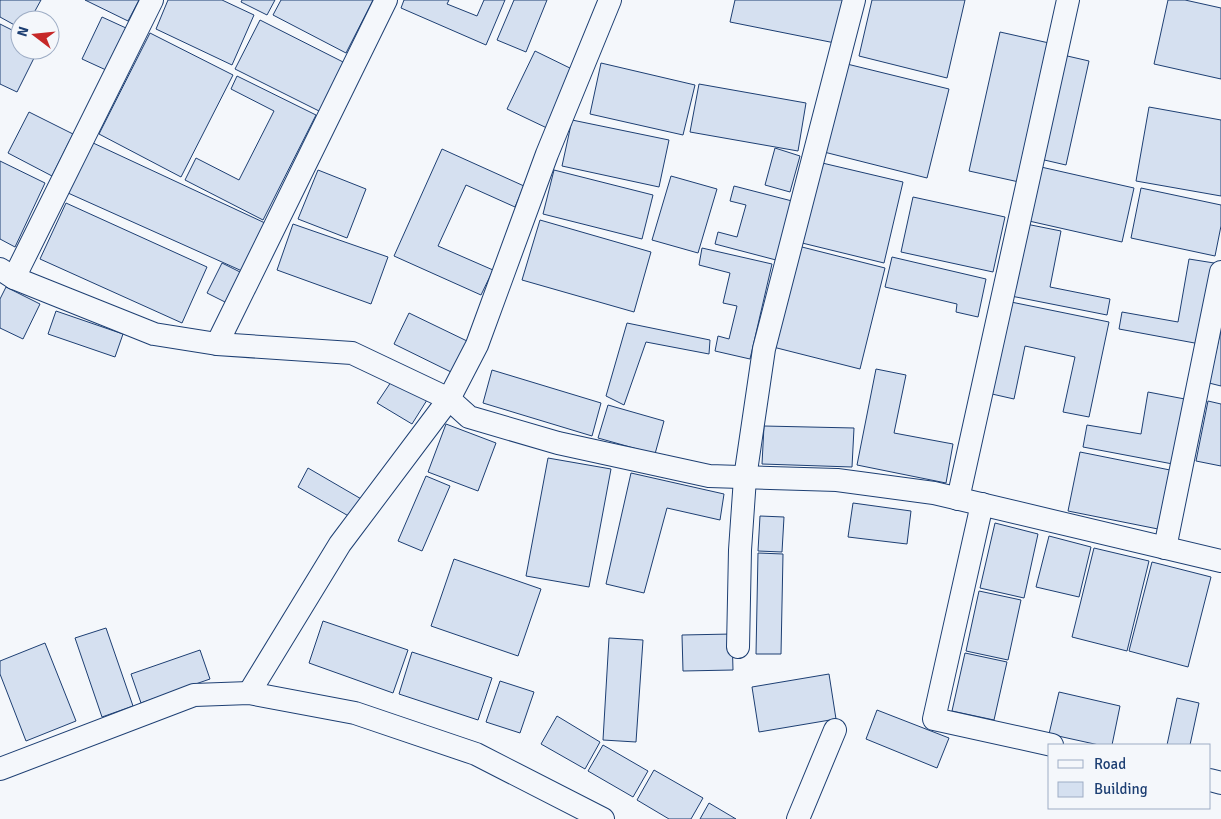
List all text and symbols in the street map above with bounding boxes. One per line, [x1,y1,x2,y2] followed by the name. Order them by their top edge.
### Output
[10,10,60,60] north arrow
[13,25,32,39] text: N
[1048,744,1211,809] legend
[1094,755,1126,773] text: Road
[1094,780,1148,798] text: Building

